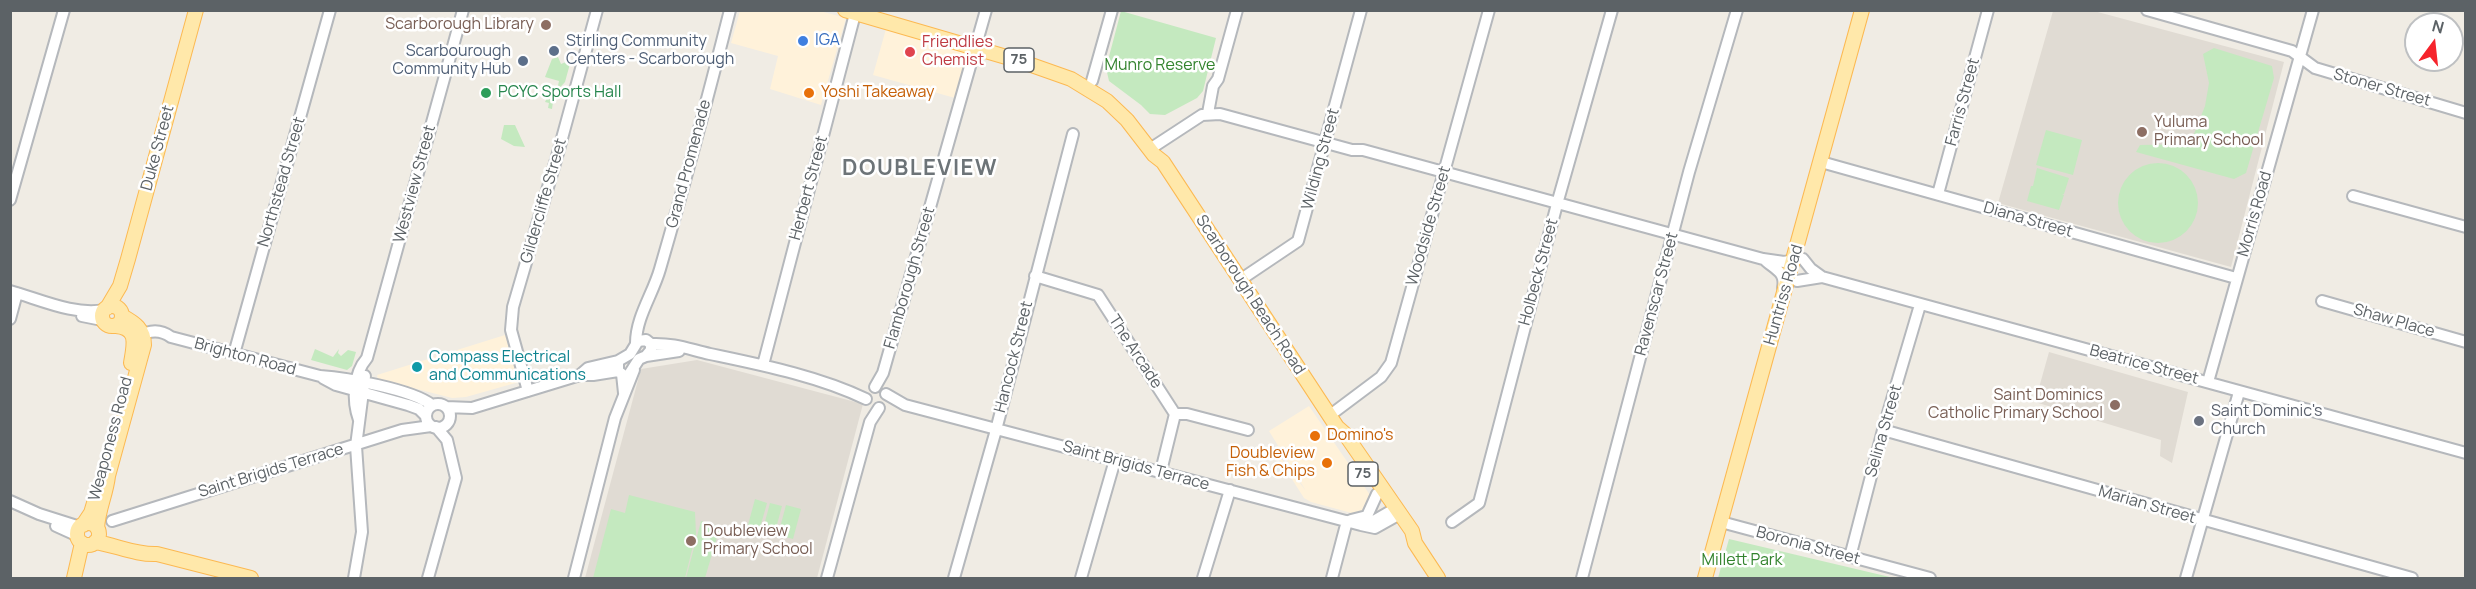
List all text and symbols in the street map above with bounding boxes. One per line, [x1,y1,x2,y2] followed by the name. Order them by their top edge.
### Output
[2404,12,2464,72] north arrow
[2430,14,2447,39] text: N
[385,15,534,35] place label: Scarborough Library
[539,18,553,32] marker: Scarborough Library
[815,31,840,51] place label: IGA
[566,32,734,70] place label: Stirling Community Centers - Scarborough
[922,33,993,71] place label: Friendlies Chemist
[796,34,810,48] marker: IGA
[392,42,511,80] place label: Scarbourough Community Hub
[547,44,561,58] marker: Stirling Community Centers - Scarborough
[903,45,917,59] marker: Friendlies Chemist
[1004,48,1034,72] road number: 75
[516,54,530,68] marker: Scarbourough Community Hub
[1105,56,1215,76] park label: Munro Reserve
[1942,56,1984,148] street label: Farris Street
[2331,65,2433,111] street label: Stoner Street
[498,83,621,103] place label: PCYC Sports Hall
[821,83,934,103] place label: Yoshi Takeaway
[479,86,493,100] marker: PCYC Sports Hall
[802,86,816,100] marker: Yoshi Takeaway
[663,98,715,230] street label: Grand Promenade
[137,103,179,193] street label: Duke Street
[1298,106,1344,212] street label: Wilding Street
[2154,113,2264,151] place label: Yuluma Primary School
[254,115,310,249] street label: Northstead Street
[390,123,440,245] street label: Westview Street
[2135,125,2149,139] marker: Yuluma Primary School
[786,134,832,242] street label: Herbert Street
[517,136,571,266] street label: Gildercliffe Street
[842,156,998,182] district label: DOUBLEVIEW
[1403,164,1455,288] street label: Woodside Street
[2234,169,2276,259] street label: Morris Road
[1981,198,2075,242] street label: Diana Street
[881,205,939,351] street label: Flamborough Street
[1191,212,1309,378] street label: Scarborough Beach Road
[1515,216,1563,328] street label: Holbeck Street
[1631,230,1683,358] street label: Ravenscar Street
[1760,242,1808,348] street label: Huntriss Road
[991,299,1037,415] street label: Hancock Street
[2351,300,2437,342] street label: Shaw Place
[1104,312,1166,392] street label: The Arcade
[192,334,298,380] street label: Brighton Road
[2087,341,2201,389] street label: Beatrice Street
[429,348,586,386] place label: Compass Electrical and Communications
[410,360,424,374] marker: Compass Electrical and Communications
[85,375,137,503] street label: Weaponess Road
[1862,383,1906,479] street label: Selina Street
[1928,386,2103,424] place label: Saint Dominics Catholic Primary School
[2108,398,2122,412] marker: Saint Dominics Catholic Primary School
[2211,402,2322,440] place label: Saint Dominic's Church
[2192,414,2206,428] marker: Saint Dominic's Church
[1327,426,1393,446] place label: Domino's
[1308,429,1322,443] marker: Domino's
[1061,437,1211,495] street label: Saint Brigids Terrace
[196,440,346,502] street label: Saint Brigids Terrace
[1226,444,1315,482] place label: Doubleview Fish & Chips
[1320,456,1334,470] marker: Doubleview Fish & Chips
[1348,462,1378,486] road number: 75
[2096,482,2198,528] street label: Marian Street
[703,522,813,560] place label: Doubleview Primary School
[1754,523,1862,569] street label: Boronia Street
[684,534,698,548] marker: Doubleview Primary School
[1702,551,1782,571] park label: Millett Park

